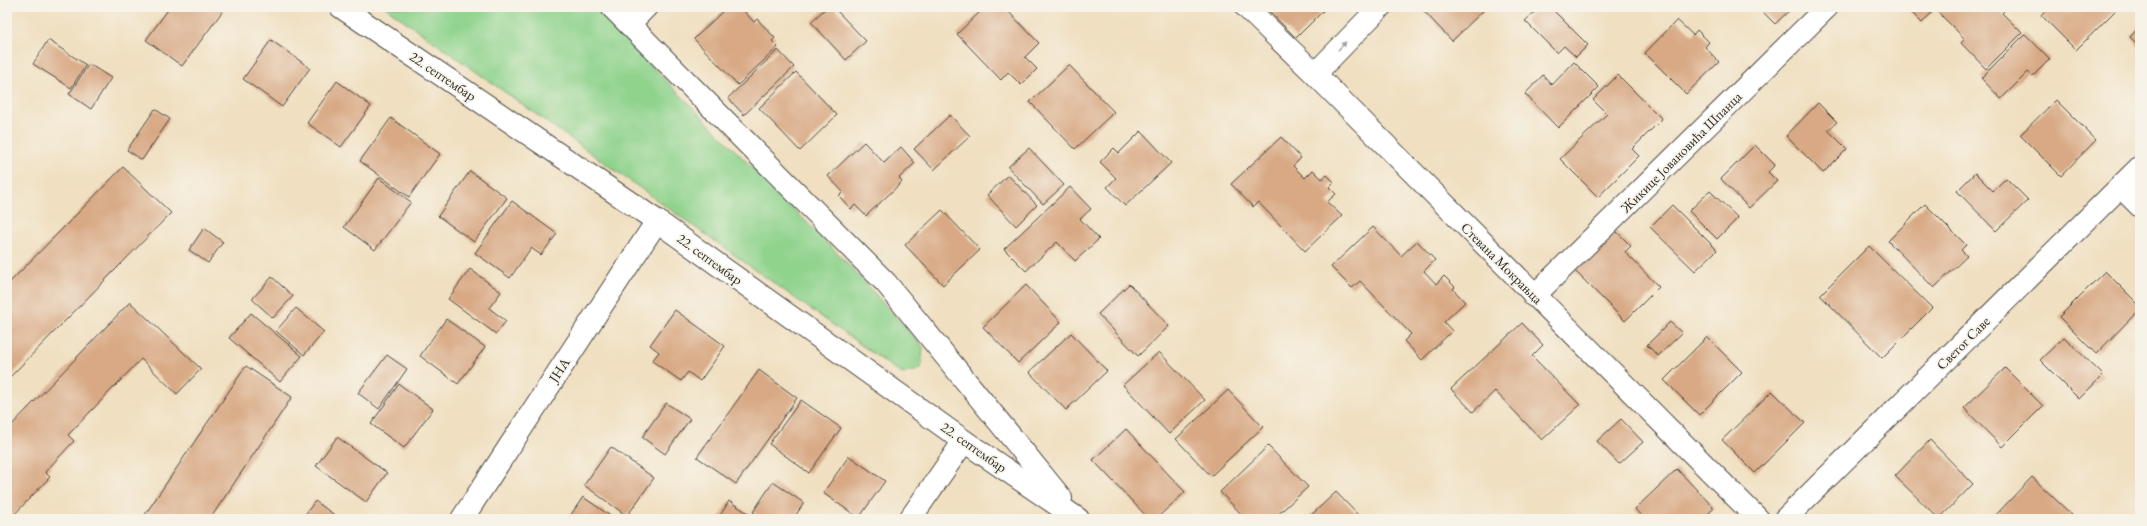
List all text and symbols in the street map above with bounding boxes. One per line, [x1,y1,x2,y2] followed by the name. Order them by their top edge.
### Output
[1337,41,1347,51] one-way arrow
[406,47,480,105] street label: 22. септембар
[1616,87,1746,217] street label: Жикице Јовановића Шпанца
[1457,218,1547,308] street label: Стевана Мокрањца
[674,229,746,289] street label: 22. септембар
[1932,312,1994,374] street label: Светог Саве
[544,354,574,387] street label: ЈНА
[937,418,1011,476] street label: 22. септембар

